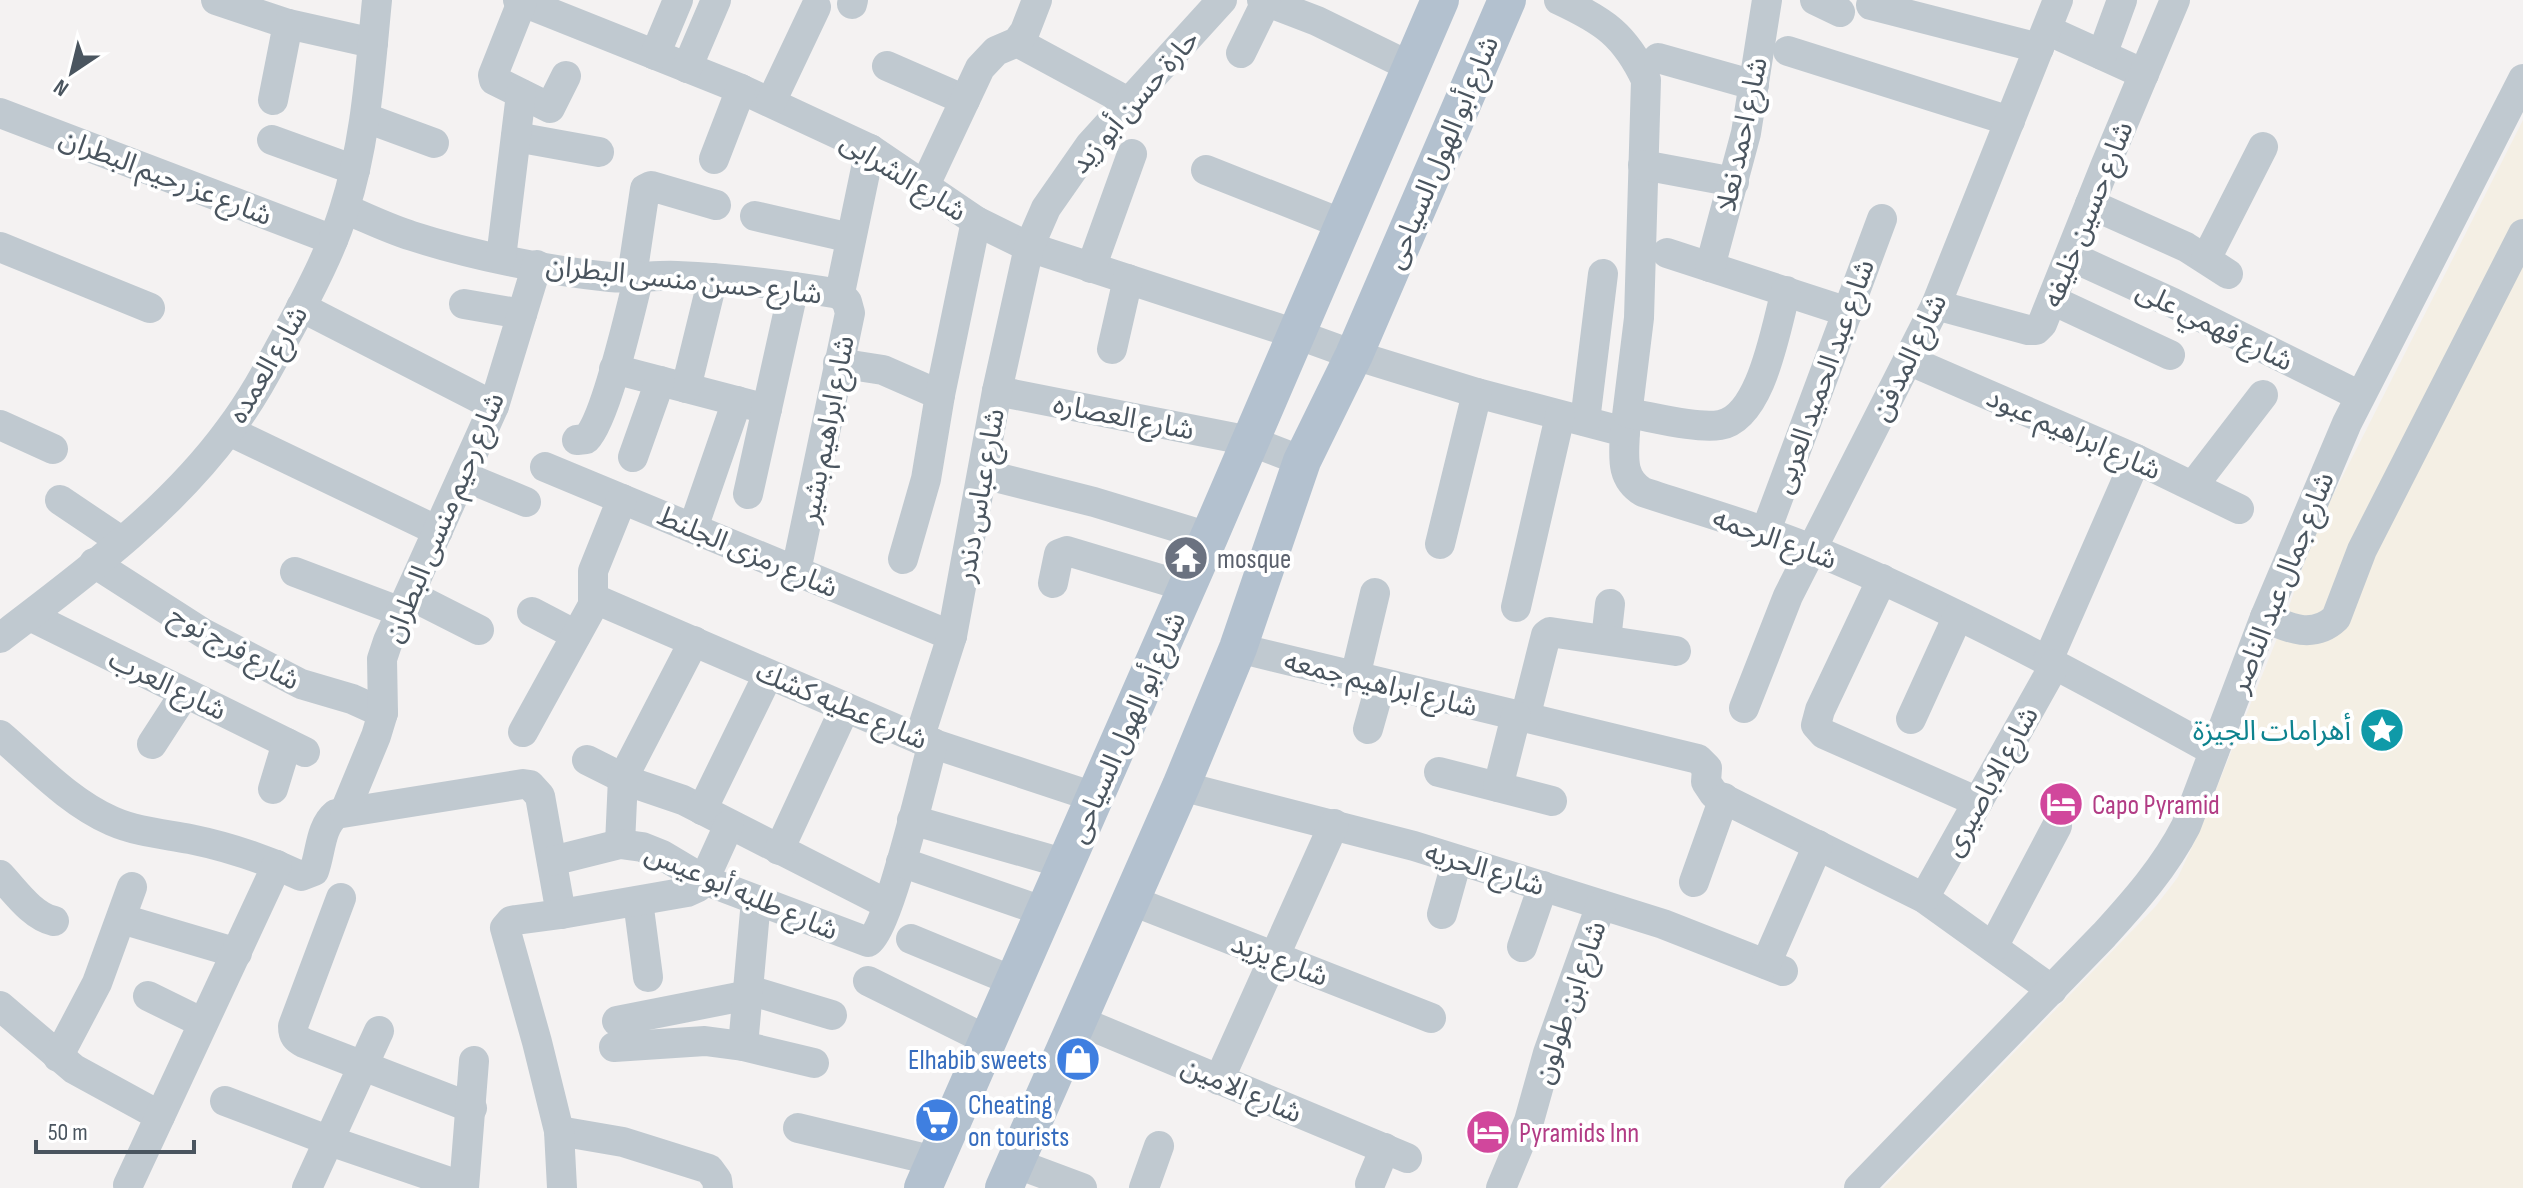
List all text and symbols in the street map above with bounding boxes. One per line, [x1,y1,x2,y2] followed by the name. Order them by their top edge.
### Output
[1062,22,1206,180] street label: حارة حسن أبو زيد
[1376,30,1509,275] street label: شارع أبو الهول السياحى
[32,32,112,112] north arrow
[1710,54,1778,215] street label: شارع احمد نعلا
[49,73,74,102] text: N
[2036,117,2143,313] street label: شارع حسين خليفه
[53,122,276,237] street label: شارع عز رحيم البطران
[833,126,972,231] street label: شارع الشرابى
[544,250,823,314] street label: شارع حسن منسى البطران
[1767,255,1885,499] street label: شارع عبد الحميد العربى
[2129,274,2298,382] street label: شارع فهمي على
[1864,289,1957,428] street label: شارع المدفن
[222,300,318,431] street label: شارع العمده
[793,333,866,527] street label: شارع ابراهيم بشير
[1980,381,2166,491] street label: شارع ابراهيم عبود
[377,388,516,649] street label: شارع رحيم منسى البطران
[1050,388,1197,450] street label: شارع العصاره
[949,406,1015,586] street label: شارع عباس دندر
[2223,467,2344,700] street label: شارع جمال عبد الناصر
[651,500,843,608] street label: شارع رمزى الجلنط
[1707,502,1841,580] street label: شارع الرحمه
[1162,534,1210,582] temple icon: mosque
[1217,543,1291,576] place label: mosque
[162,599,305,700] street label: شارع فرج نوح
[1059,606,1196,850] street label: شارع أبو الهول السياحى
[102,643,231,731] street label: شارع العرب
[1280,645,1481,728] street label: شارع ابراهيم جمعه
[750,656,932,760] street label: شارع عطيه كشك
[1937,701,2049,864] street label: شارع الاباصيرى
[2358,706,2406,754] place icon: أهرامات الجيزة
[2193,712,2351,748] place label: أهرامات الجيزة
[2037,780,2085,828] hotel icon: Capo Pyramid
[2092,789,2220,822] place label: Capo Pyramid
[639,835,844,951] street label: شارع طلبه أبو عيس
[1420,836,1548,906] street label: شارع الحريه
[1527,917,1617,1089] street label: شارع ابن طولون
[1225,927,1332,997] street label: شارع يزيد
[1054,1035,1102,1083] shop icon: Elhabib sweets
[908,1044,1047,1077] place label: Elhabib sweets
[1175,1050,1307,1133] street label: شارع الامين
[968,1089,1069,1154] place label: Cheating on tourists
[913,1096,961,1144] supermarket icon: Cheating on tourists
[36,1104,194,1154] scale bar
[1464,1108,1512,1156] hotel icon: Pyramids Inn
[1519,1117,1639,1150] place label: Pyramids Inn
[48,1118,88,1147] text: 50 m

